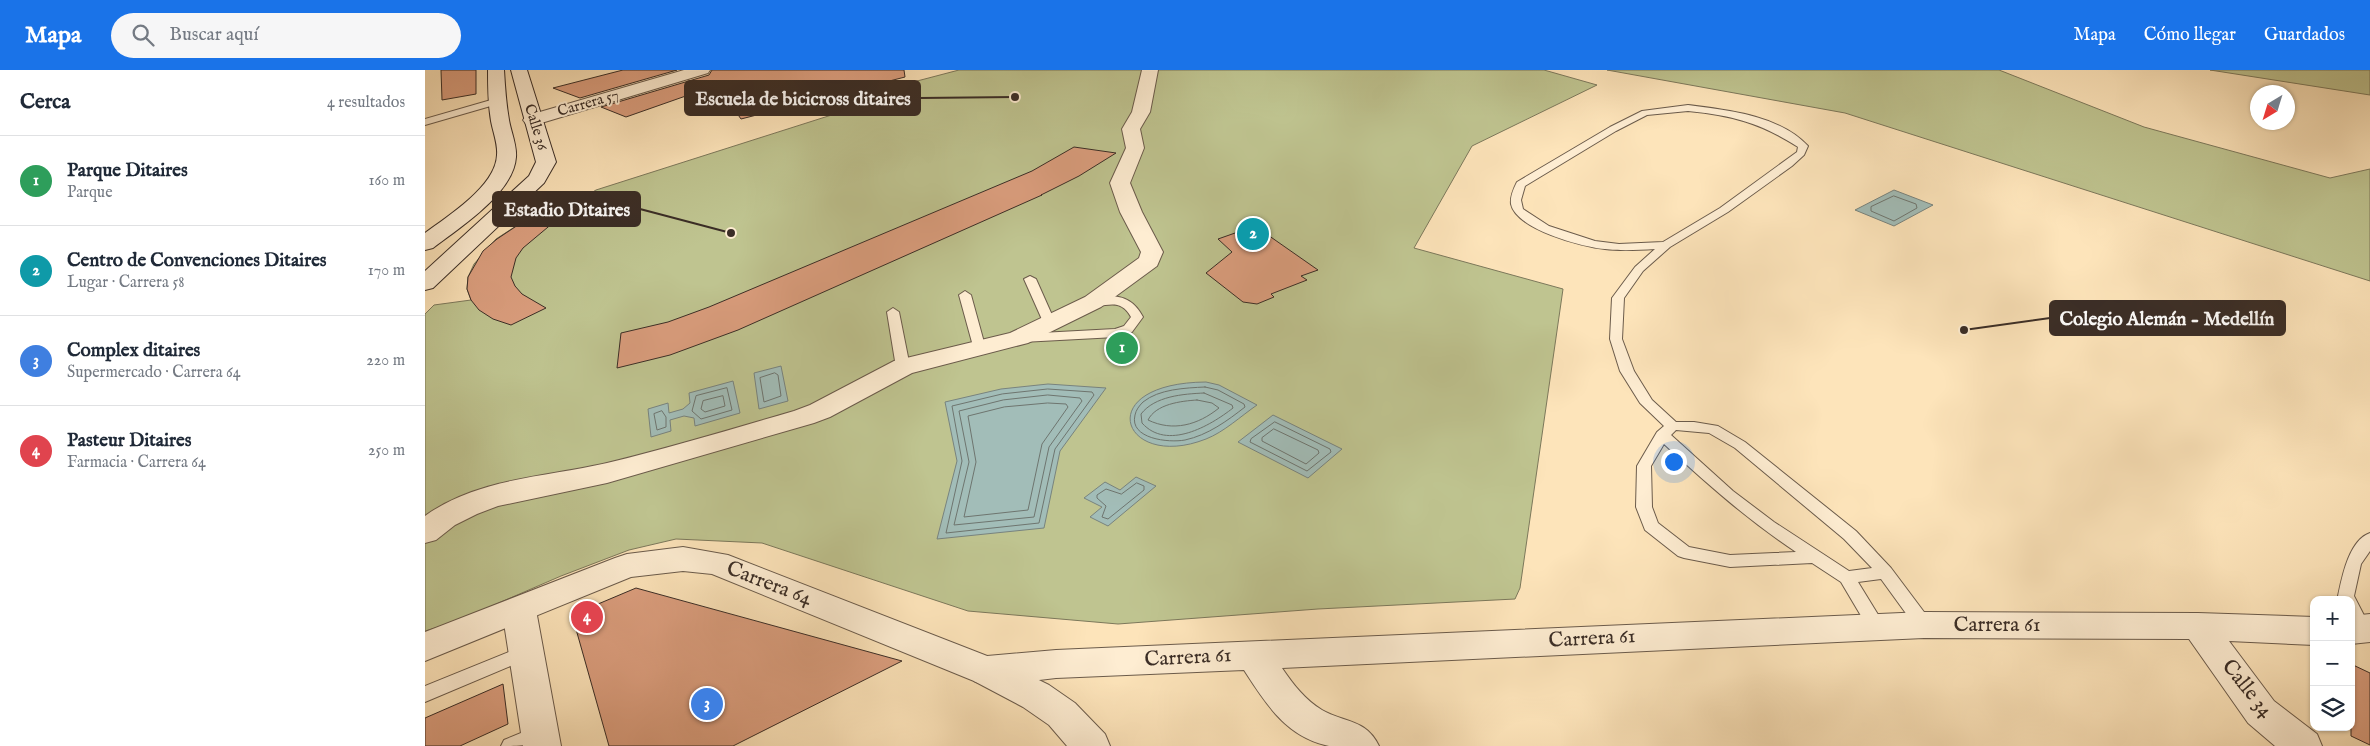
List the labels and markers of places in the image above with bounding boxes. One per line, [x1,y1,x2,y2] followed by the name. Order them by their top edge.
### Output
[685,81,920,115] callout: Escuela de bicicross ditaires
[493,192,640,226] callout: Estadio Ditaires
[1237,215,1269,253] pin: 2
[2050,301,2285,335] callout: Colegio Alemán - Medellín
[1106,329,1138,367] pin: 1
[571,598,603,636] pin: 4
[691,685,723,723] pin: 3

